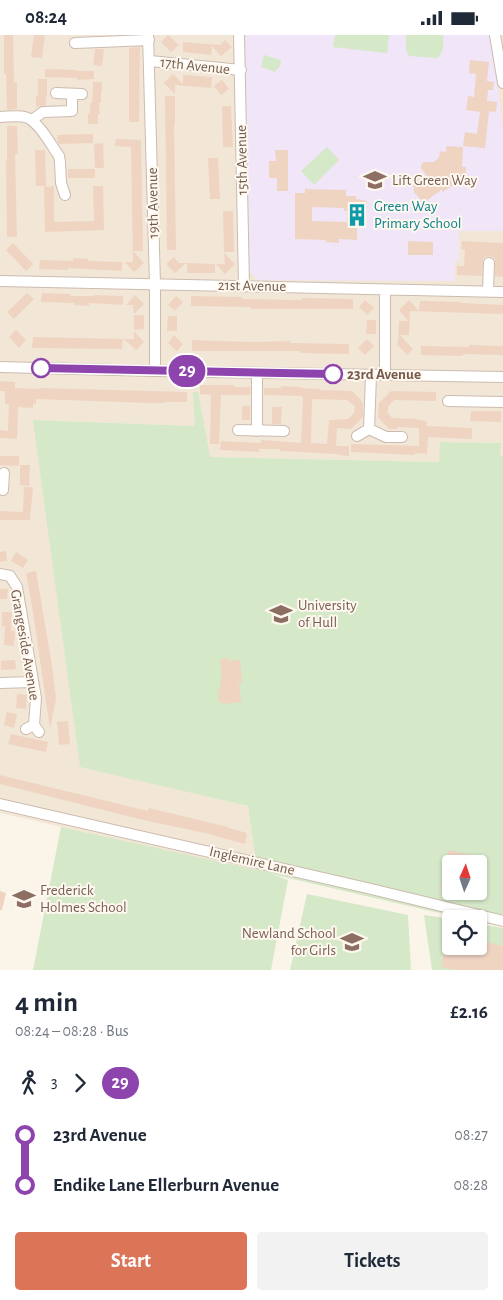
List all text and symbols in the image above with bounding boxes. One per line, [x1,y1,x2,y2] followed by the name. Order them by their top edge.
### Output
[25,8,67,27] text: 08:24
[159,55,231,77] street label: 17th Avenue
[234,125,250,195] street label: 15th Avenue
[145,167,161,239] street label: 19th Avenue
[362,167,388,193] school or university icon: Lift Green Way
[392,173,478,188] place label: Lift Green Way
[374,199,462,231] place label: Green Way Primary School
[344,202,370,228] building icon: Green Way Primary School
[218,278,286,294] street label: 21st Avenue
[164,355,210,387] line badge: 29
[31,358,51,378] unlabelled marker
[178,362,196,380] text: 29
[323,364,343,384] marker: 23rd Avenue
[347,367,421,382] place label: 23rd Avenue
[8,588,42,702] street label: Grangeside Avenue
[298,598,357,630] place label: University of Hull
[268,601,294,627] school or university icon: University of Hull
[208,844,296,878] street label: Inglemire Lane
[442,855,488,900] north arrow
[442,855,487,955] map controls
[40,883,127,915] place label: Frederick Holmes School
[11,886,37,912] school or university icon: Frederick Holmes School
[442,910,487,955] button: locate
[242,926,336,958] place label: Newland School for Girls
[339,929,365,955] school or university icon: Newland School for Girls
[15,989,78,1017] text: 4 min
[450,1003,488,1022] text: £2.16
[15,1023,129,1039] text: 08:24 – 08:28 · Bus
[15,1069,43,1097] icon: walk
[66,1069,94,1097] icon: forward
[51,1074,58,1090] text: 3
[112,1074,129,1092] text: 29
[53,1126,147,1145] text: 23rd Avenue
[454,1127,488,1143] text: 08:27
[53,1176,279,1195] text: Endike Lane Ellerburn Avenue
[453,1177,488,1193] text: 08:28
[15,1232,247,1290] button: Start
[257,1232,488,1290] button: Tickets

